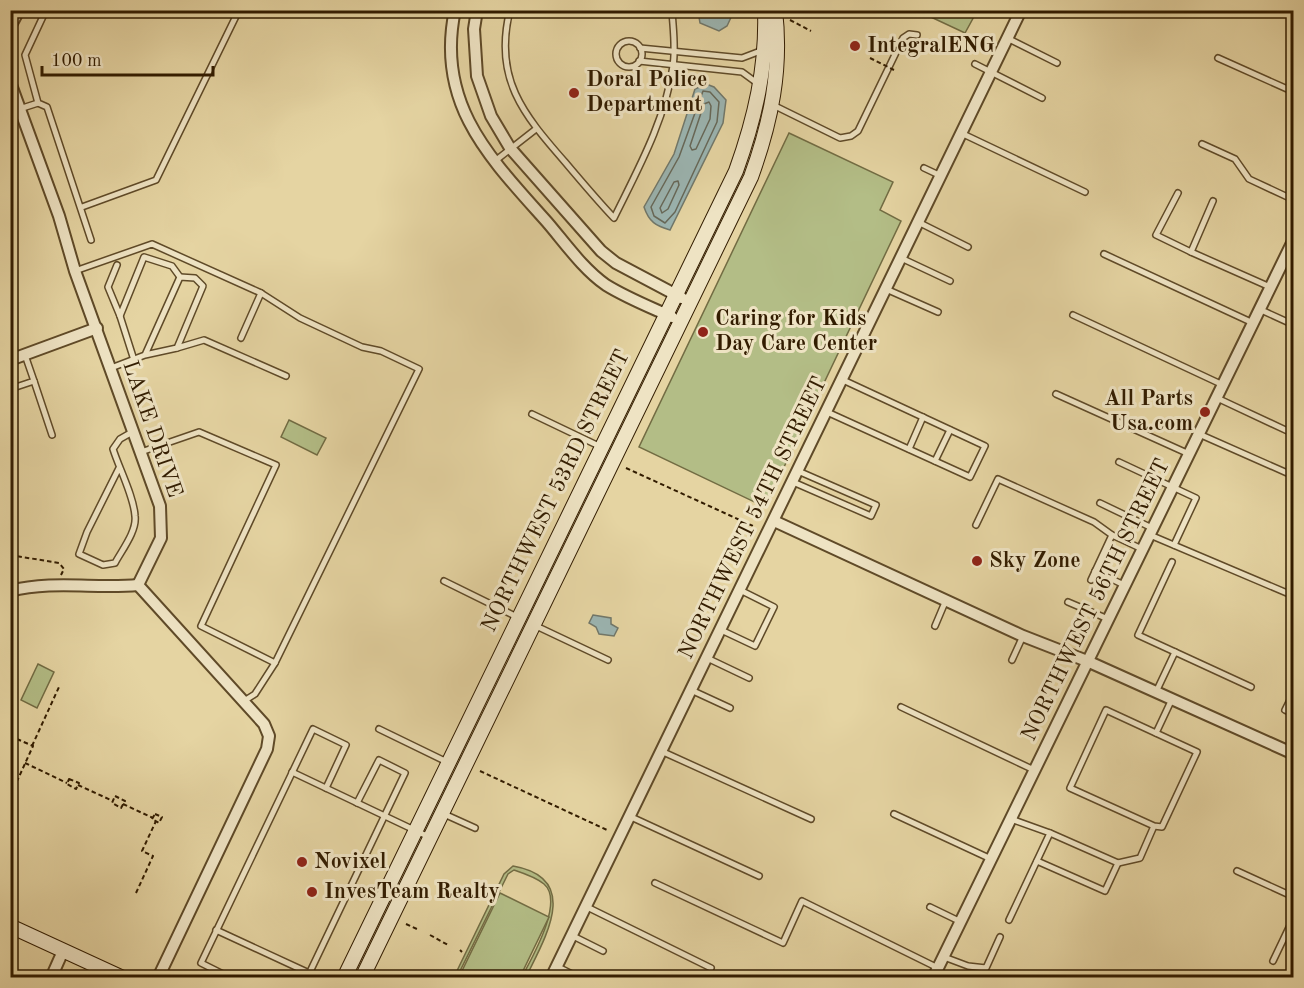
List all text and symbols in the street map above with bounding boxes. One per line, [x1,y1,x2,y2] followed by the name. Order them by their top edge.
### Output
[867,35,995,57] place label: IntegralENG
[42,39,213,77] scale bar
[848,39,862,53] marker: IntegralENG
[51,52,102,70] text: 100 m
[586,69,707,116] place label: Doral Police Department
[567,86,581,100] marker: Doral Police Department
[715,308,877,355] place label: Caring for Kids Day Care Center
[696,325,710,339] marker: Caring for Kids Day Care Center
[478,346,634,636] street label: NORTHWEST 53RD STREET
[118,358,186,500] street label: LAKE DRIVE
[675,373,831,663] street label: NORTHWEST 54TH STREET
[1104,388,1193,435] place label: All Parts Usa.com
[1198,405,1212,419] marker: All Parts Usa.com
[1018,455,1174,745] street label: NORTHWEST 56TH STREET
[989,550,1081,572] place label: Sky Zone
[970,554,984,568] marker: Sky Zone
[314,851,387,873] place label: Novixel
[295,855,309,869] marker: Novixel
[324,881,500,903] place label: InvesTeam Realty
[305,885,319,899] marker: InvesTeam Realty

